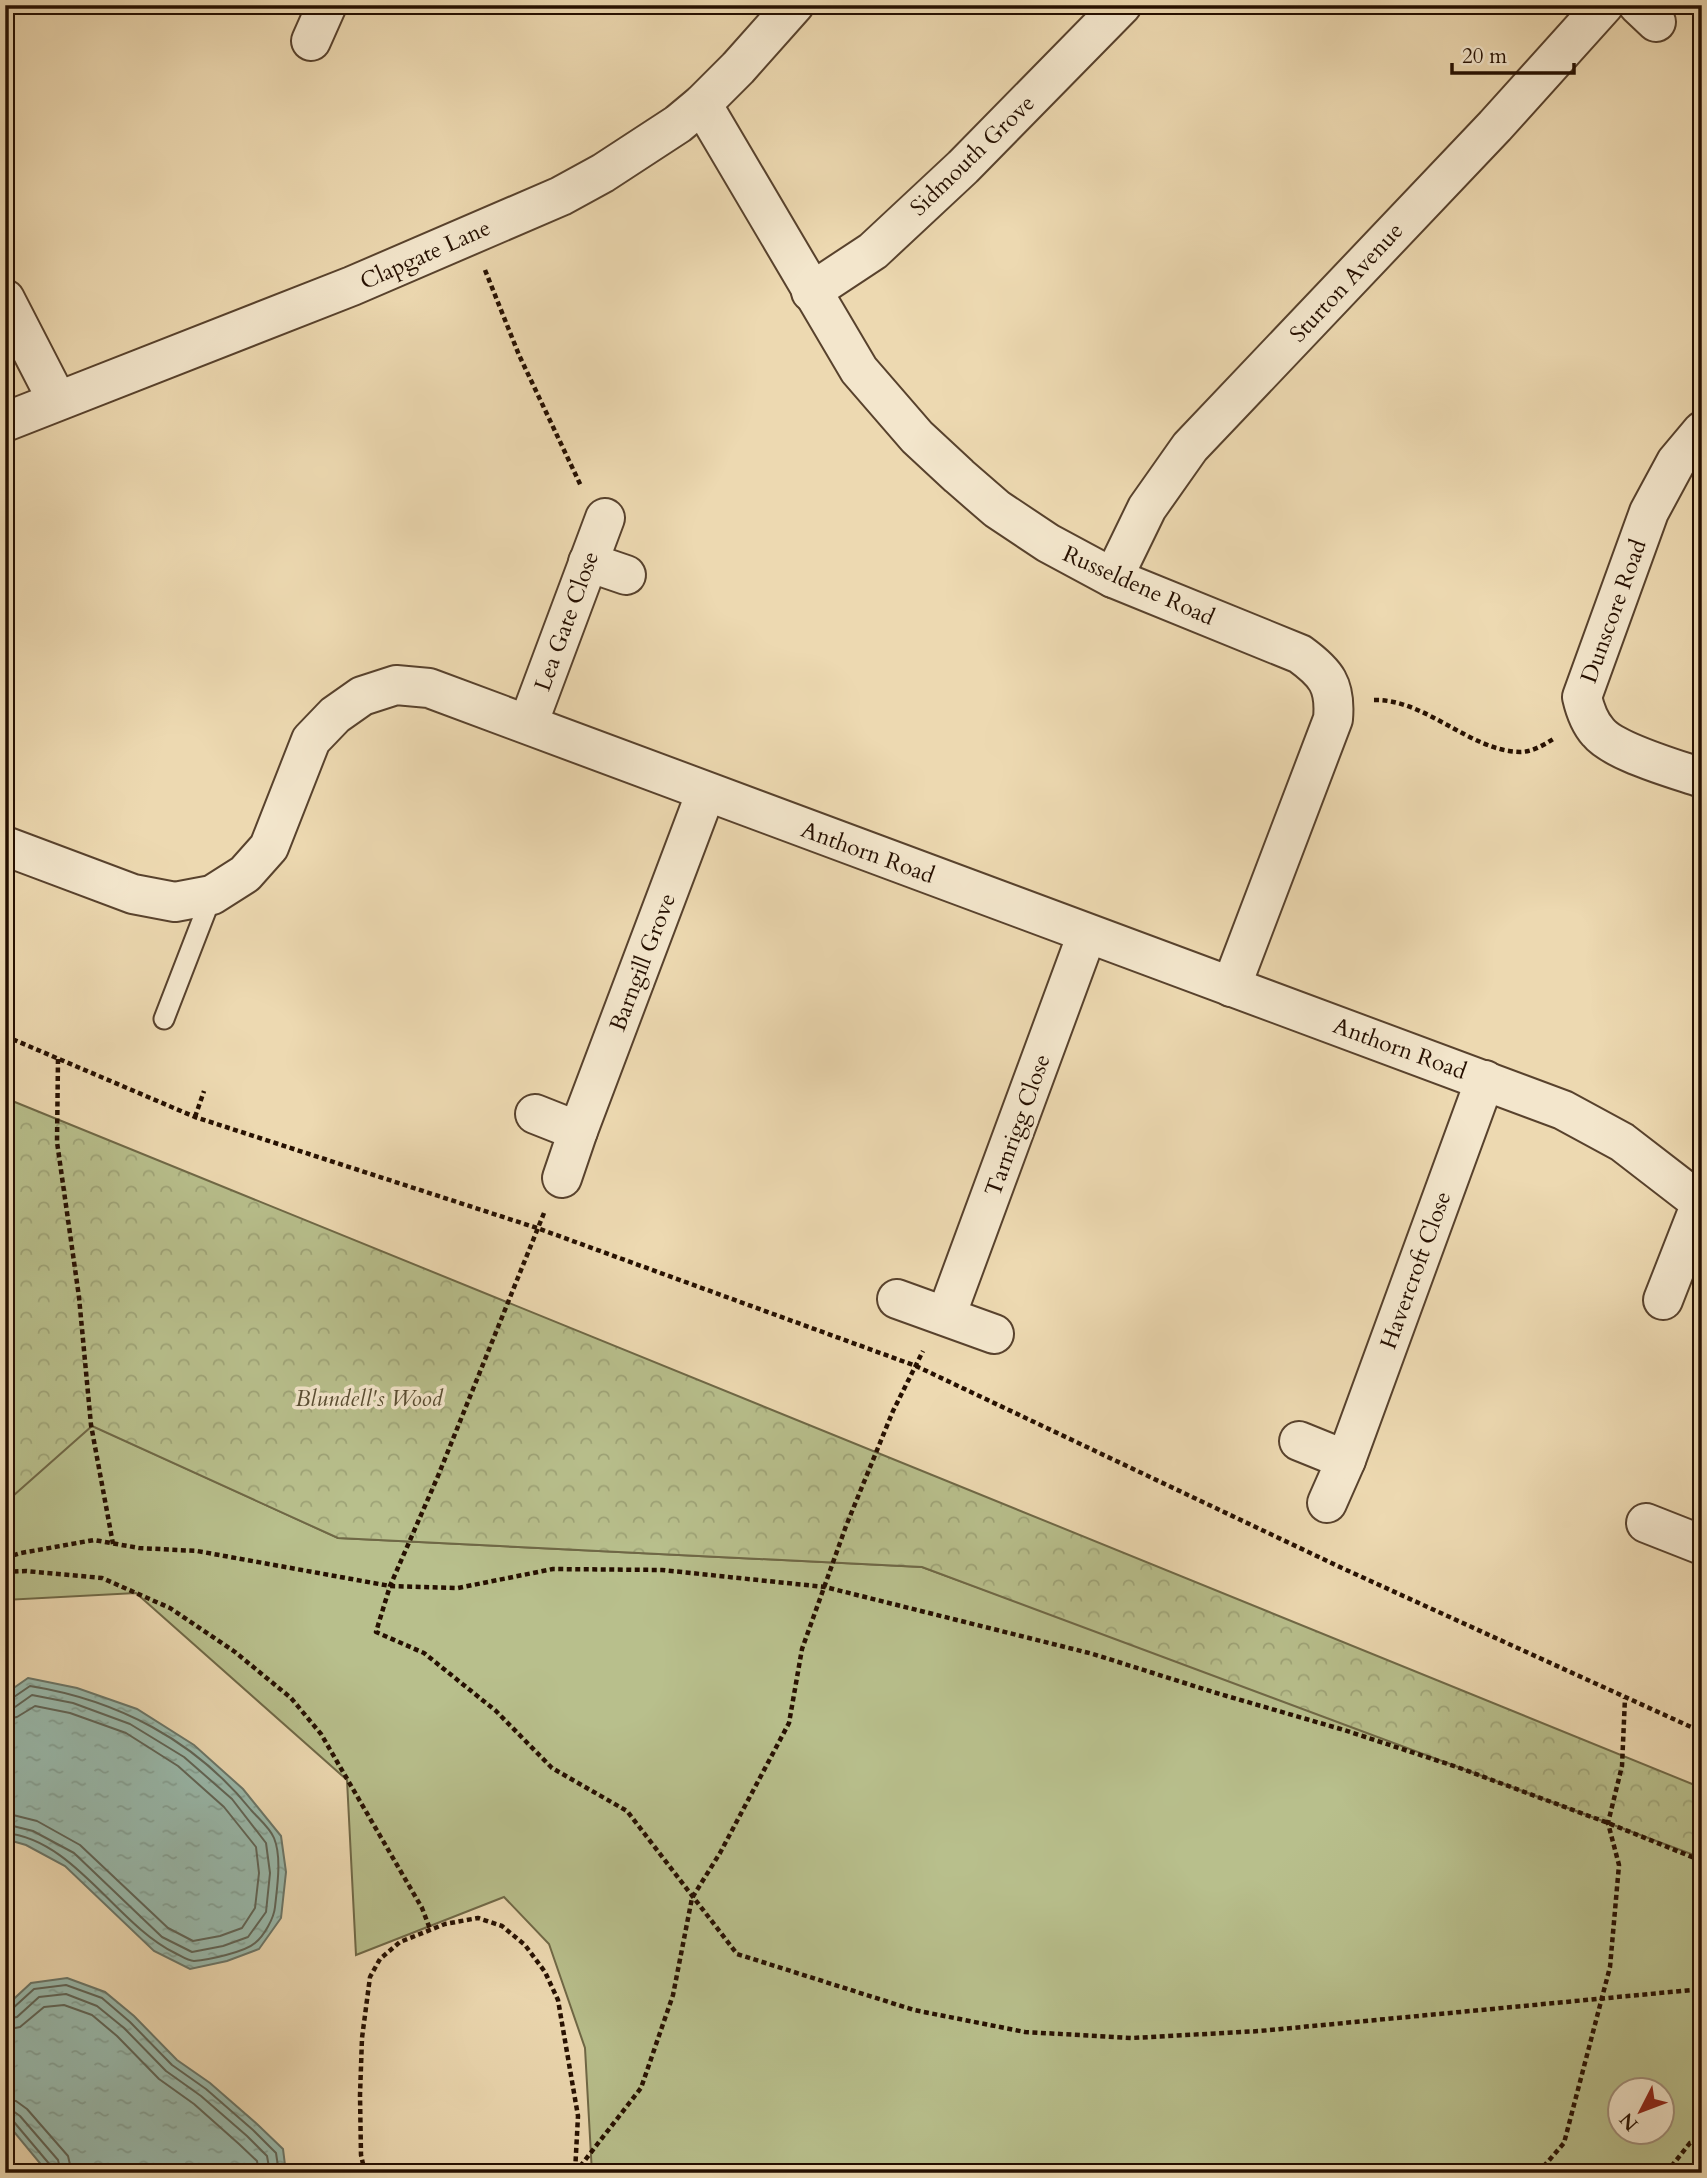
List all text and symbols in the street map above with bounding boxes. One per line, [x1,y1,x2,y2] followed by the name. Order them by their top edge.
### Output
[1452,32,1574,76] scale bar
[1462,42,1507,71] text: 20 m
[903,88,1041,223] street label: Sidmouth Grove
[355,212,495,297] street label: Clapgate Lane
[1283,216,1410,349] street label: Sturton Avenue
[1573,534,1654,687] street label: Dunscore Road
[1058,538,1220,633] street label: Russeldene Road
[527,547,606,695] street label: Lea Gate Close
[797,814,940,891] street label: Anthorn Road
[602,889,683,1036] street label: Barngill Grove
[1329,1010,1472,1087] street label: Anthorn Road
[977,1050,1058,1201] street label: Tarnrigg Close
[1373,1187,1458,1353] street label: Havercroft Close
[295,1383,444,1414] park label: Blundell's Wood
[1606,2076,1676,2146] north arrow
[1614,2107,1644,2137] text: N

